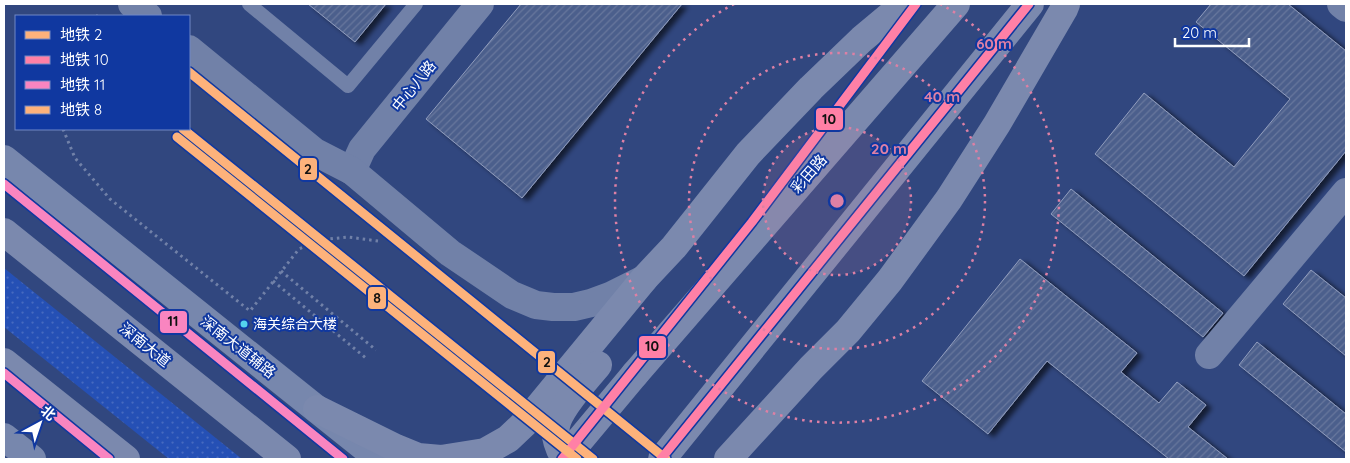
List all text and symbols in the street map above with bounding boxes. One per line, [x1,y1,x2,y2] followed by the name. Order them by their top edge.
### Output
[15,15,190,130] legend
[1175,15,1249,47] scale bar
[1182,23,1217,42] text: 20 m
[60,25,102,44] text: 地铁 2
[976,34,1012,53] text: 60 m
[60,50,109,69] text: 地铁 10
[387,56,440,115] street label: 中心八路
[60,75,105,94] text: 地铁 11
[924,87,960,106] text: 40 m
[60,100,102,119] text: 地铁 8
[815,107,844,131] line badge: 10
[822,110,836,128] text: 10
[871,139,907,158] text: 20 m
[787,150,831,197] street label: 彩田路
[299,157,318,181] line badge: 2
[304,160,312,178] text: 2
[828,192,846,210] centre of rings
[367,286,387,310] line badge: 8
[373,289,381,307] text: 8
[159,310,188,334] line badge: 11
[197,311,280,382] street label: 深南大道辅路
[168,312,178,330] text: 11
[253,315,337,333] place label: 海关综合大楼
[116,318,175,371] street label: 深南大道
[239,319,249,329] marker: 海关综合大楼
[638,335,667,359] line badge: 10
[645,337,659,355] text: 10
[537,350,556,374] line badge: 2
[543,353,551,371] text: 2
[15,398,65,448] north arrow
[37,402,60,424] text: 北

